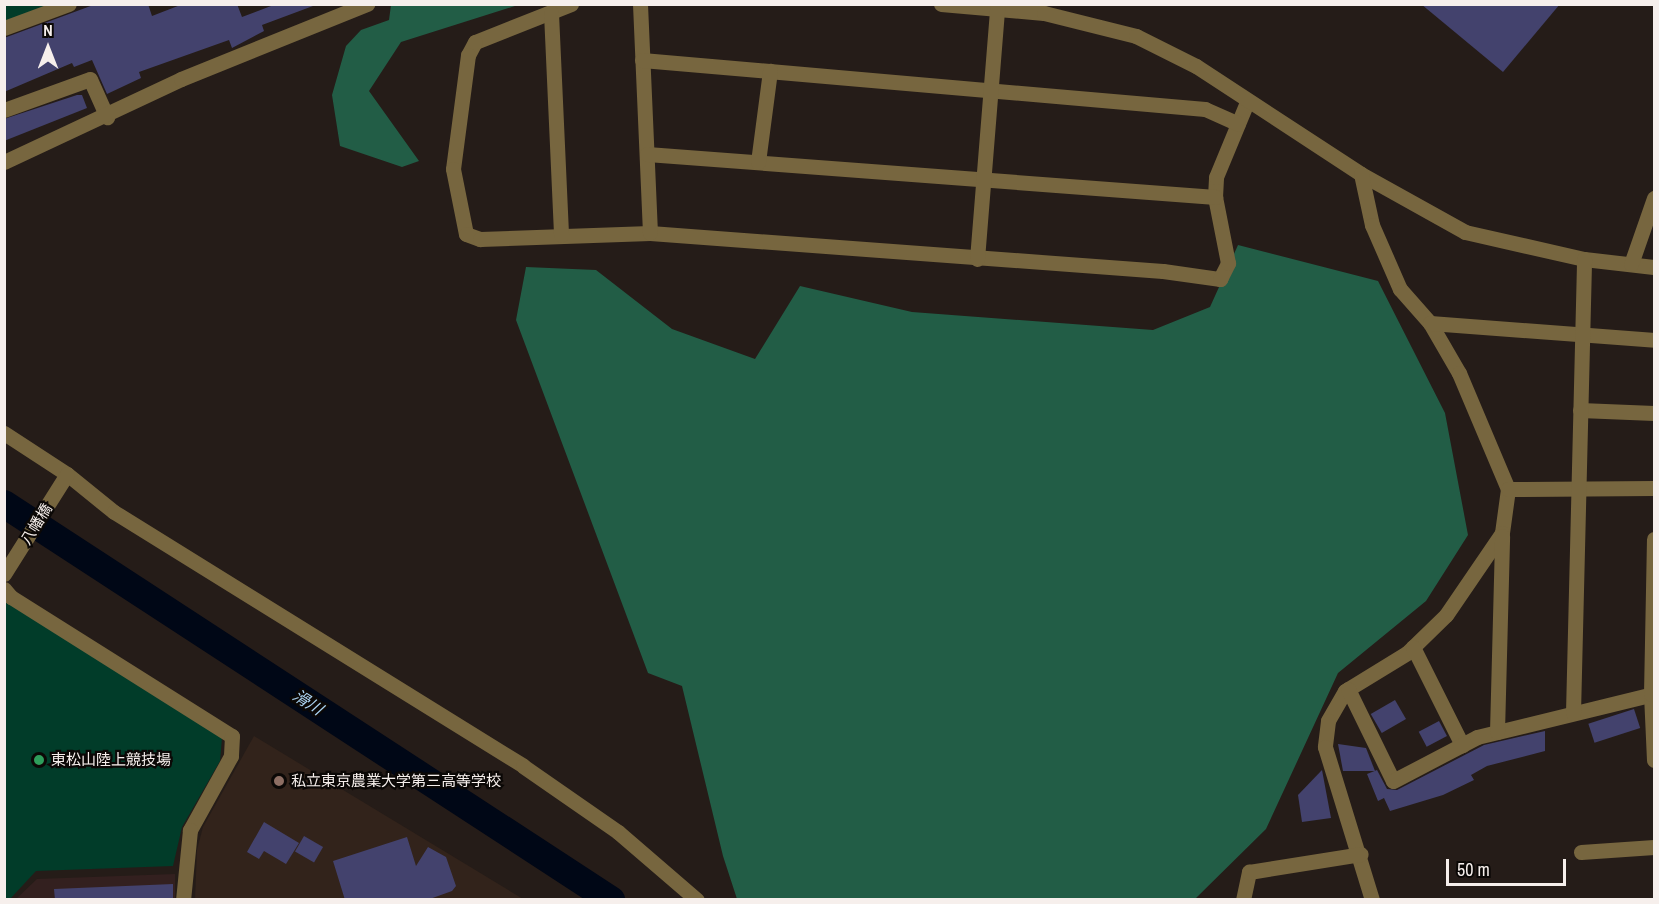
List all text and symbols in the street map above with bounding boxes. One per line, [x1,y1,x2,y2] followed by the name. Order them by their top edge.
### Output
[18,18,78,78] north arrow
[43,19,53,41] text: N
[16,500,56,548] street label: 八幡橋
[289,685,327,719] water label: 滑川
[51,751,171,769] place label: 東松山陸上競技場
[32,753,46,767] marker: 東松山陸上競技場
[291,772,501,790] place label: 私立東京農業大学第三高等学校
[272,774,286,788] marker: 私立東京農業大学第三高等学校
[1449,847,1569,885] scale bar
[1457,857,1490,882] text: 50 m

